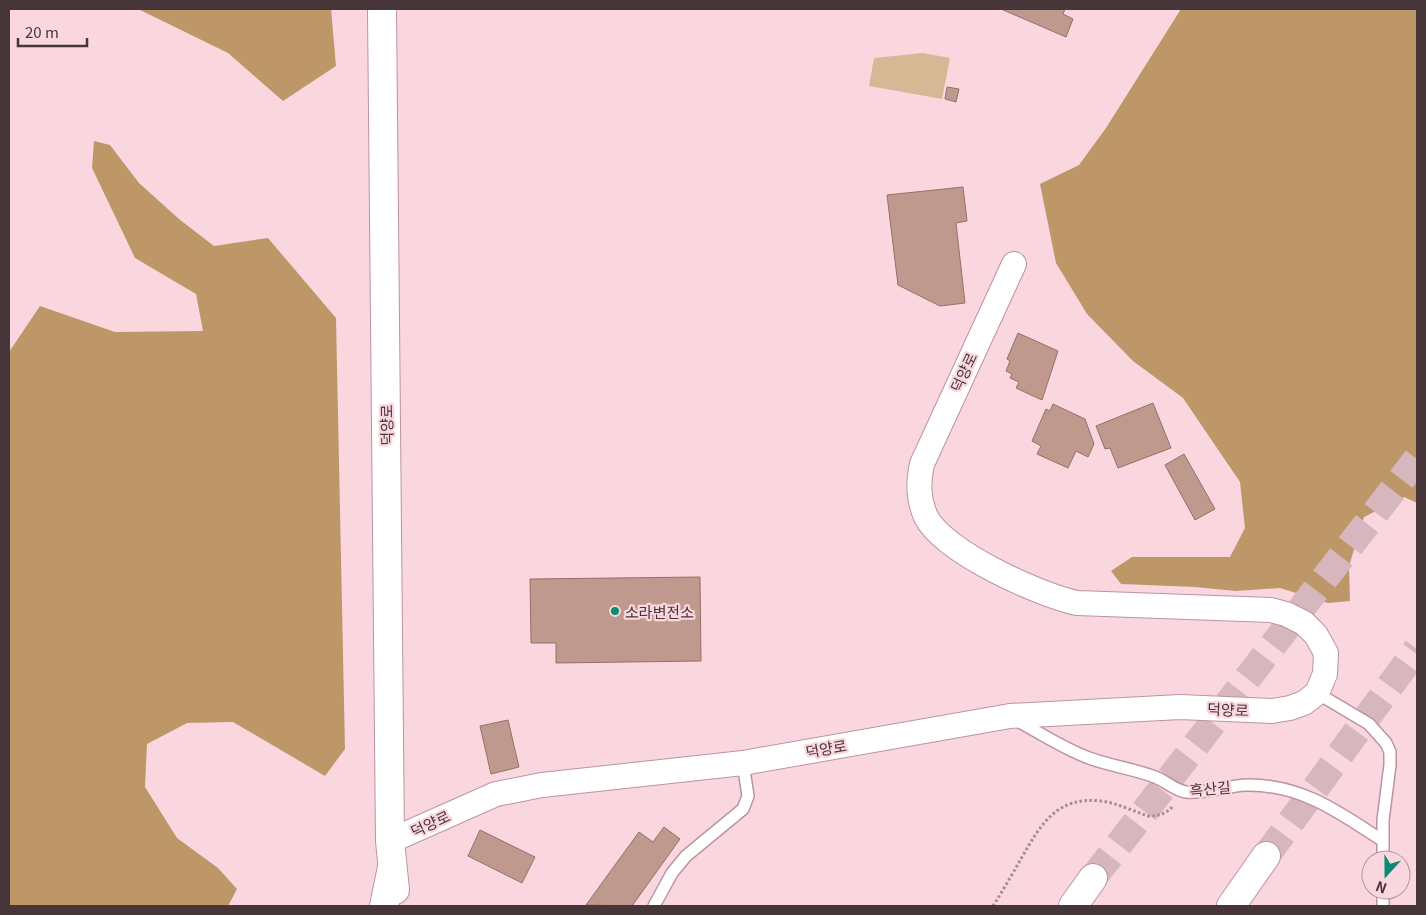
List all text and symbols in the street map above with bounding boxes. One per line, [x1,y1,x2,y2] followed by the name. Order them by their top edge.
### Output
[18,15,86,47] scale bar
[25,21,59,42] text: 20 m
[945,349,981,395] street label: 덕양로
[375,404,397,446] street label: 덕양로
[625,601,694,622] place label: 소라변전소
[609,605,621,617] marker: 소라변전소
[1207,698,1249,720] street label: 덕양로
[804,734,848,762] street label: 덕양로
[1188,776,1232,800] street label: 흑산길
[407,805,453,841] street label: 덕양로
[1361,850,1411,900] north arrow
[1372,877,1389,899] text: N

